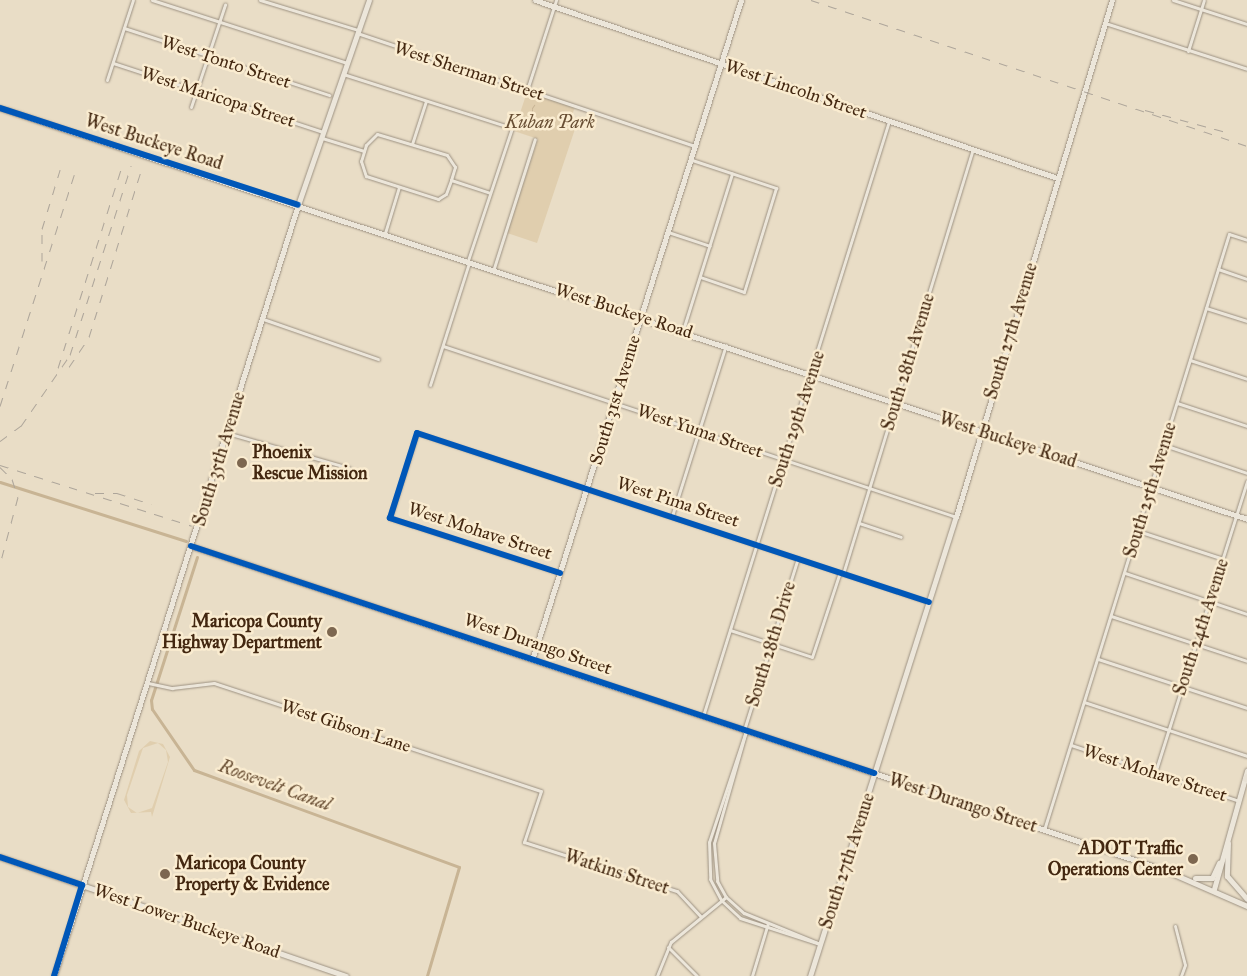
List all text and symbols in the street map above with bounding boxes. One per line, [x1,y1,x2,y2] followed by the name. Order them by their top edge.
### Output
[159,31,293,93] street label: West Tonto Street
[391,37,547,105] street label: West Sherman Street
[722,55,870,123] street label: West Lincoln Street
[138,62,298,132] street label: West Maricopa Street
[83,110,225,174] street label: West Buckeye Road
[505,111,595,133] park label: Kuban Park
[980,260,1042,402] street label: South 27th Avenue
[553,279,695,343] street label: West Buckeye Road
[877,291,939,433] street label: South 28th Avenue
[585,332,645,468] street label: South 31st Avenue
[765,348,829,490] street label: South 29th Avenue
[188,389,250,529] street label: South 35th Avenue
[634,399,766,463] street label: West Yuma Street
[937,408,1079,472] street label: West Buckeye Road
[1119,420,1181,560] street label: South 25th Avenue
[252,442,368,484] place label: Phoenix Rescue Mission
[236,457,248,469] marker: Phoenix Rescue Mission
[614,472,742,532] street label: West Pima Street
[405,498,555,564] street label: West Mohave Street
[1169,556,1233,698] street label: South 24th Avenue
[742,579,800,709] street label: South 28th Drive
[461,609,615,679] street label: West Durango Street
[162,611,322,654] place label: Maricopa County Highway Department
[326,626,338,638] marker: Maricopa County Highway Department
[278,695,414,757] street label: West Gibson Lane
[1080,740,1230,806] street label: West Mohave Street
[216,754,334,816] water label: Roosevelt Canal
[886,769,1040,837] street label: West Durango Street
[815,790,879,932] street label: South 27th Avenue
[1048,838,1183,881] place label: ADOT Traffic Operations Center
[562,845,672,899] street label: Watkins Street
[175,853,330,896] place label: Maricopa County Property & Evidence
[1187,853,1199,865] marker: ADOT Traffic Operations Center
[159,868,171,880] marker: Maricopa County Property & Evidence
[91,879,283,963] street label: West Lower Buckeye Road

